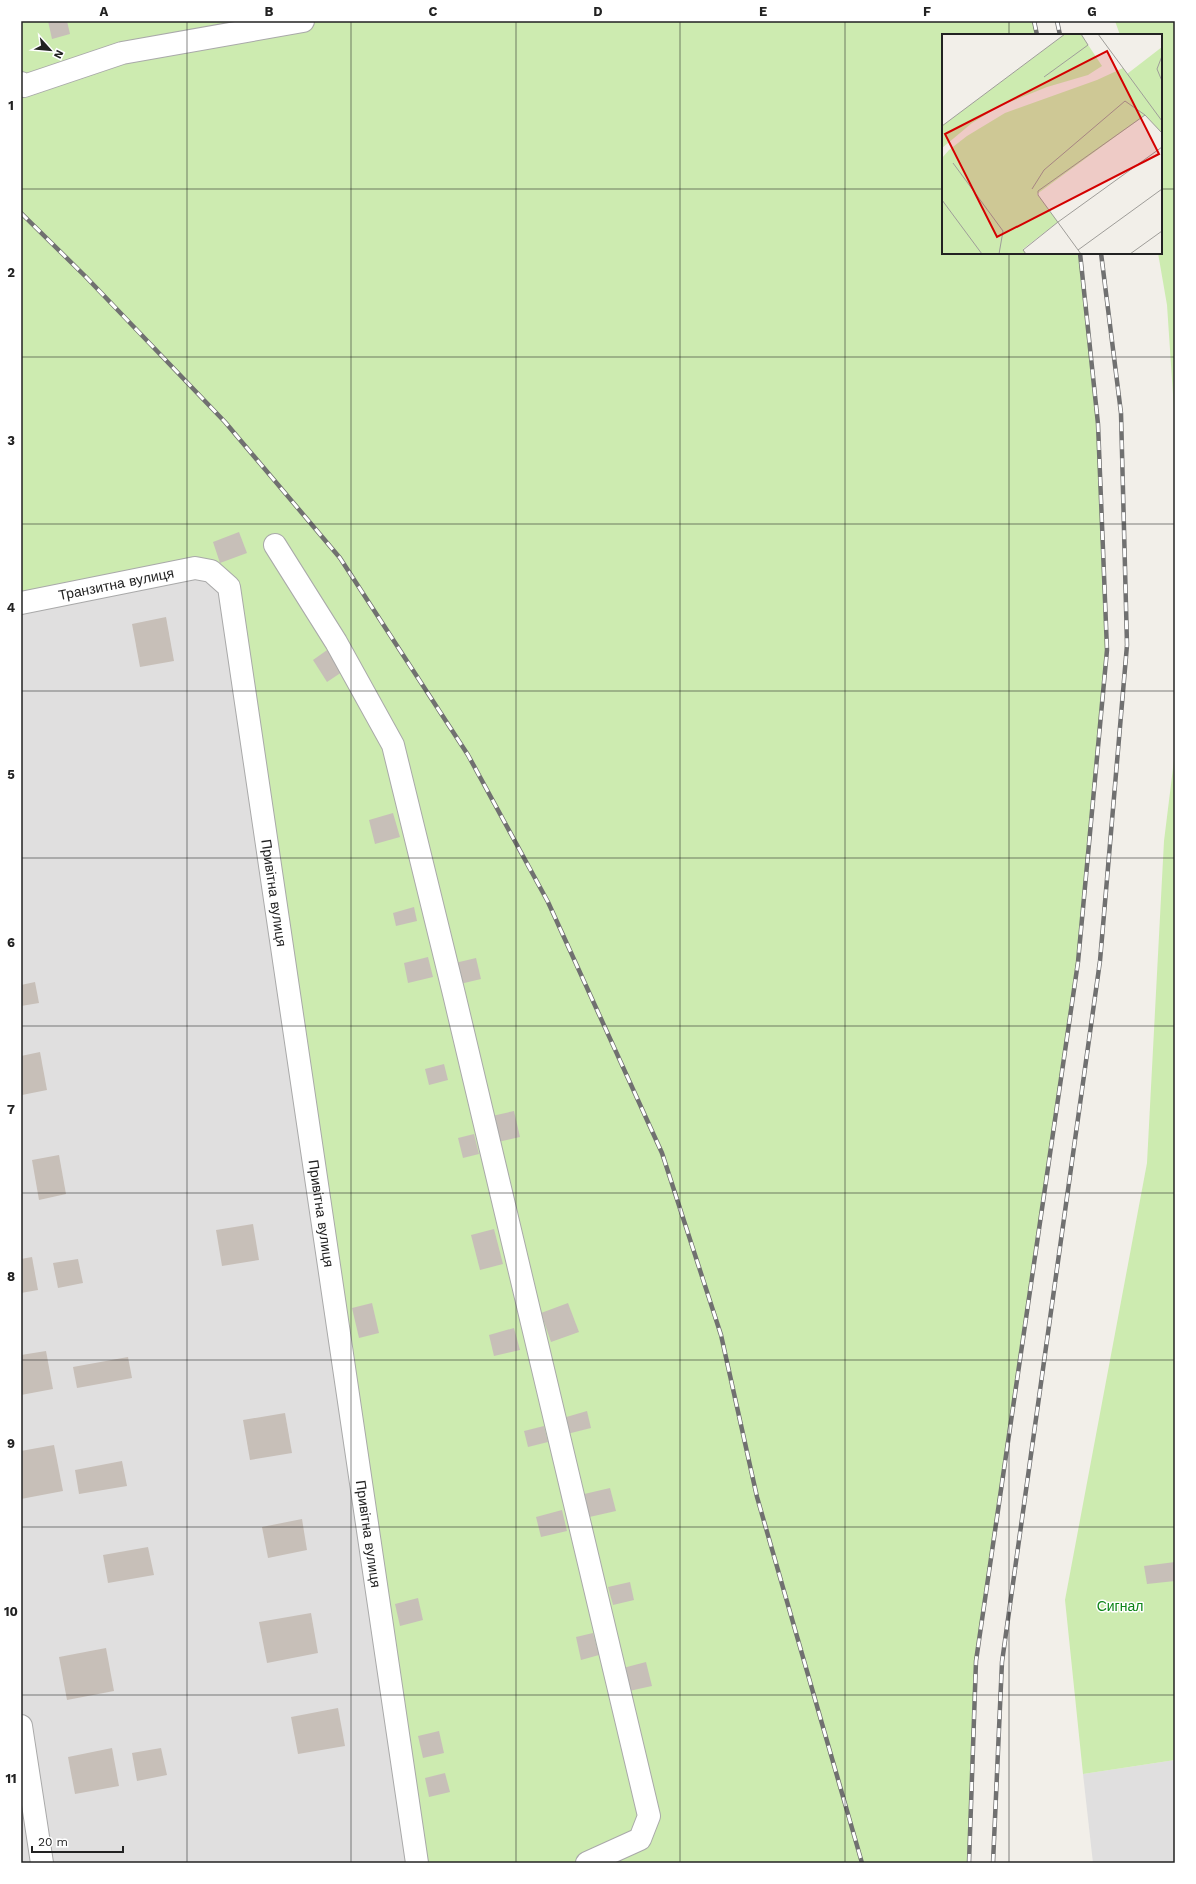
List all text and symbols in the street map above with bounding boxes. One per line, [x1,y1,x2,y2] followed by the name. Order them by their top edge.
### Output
[100,4,109,19] text: A
[265,4,274,19] text: B
[429,4,438,19] text: C
[593,4,603,19] text: D
[759,4,767,19] text: E
[923,4,931,19] text: F
[1087,4,1097,19] text: G
[30,30,70,70] north arrow
[942,34,1162,254] inset map
[51,48,66,61] text: N
[8,98,14,113] text: 1
[7,265,15,280] text: 2
[7,433,15,448] text: 3
[57,564,175,603] street label: Транзитна вулиця
[7,600,16,615] text: 4
[7,767,15,782] text: 5
[258,838,290,948] street label: Привітна вулиця
[7,935,15,950] text: 6
[7,1102,15,1117] text: 7
[305,1159,337,1268] street label: Привітна вулиця
[7,1269,15,1284] text: 8
[7,1436,15,1451] text: 9
[353,1479,384,1589] street label: Привітна вулиця
[1097,1598,1143,1614] park label: Сигнал
[4,1604,18,1619] text: 10
[5,1771,17,1786] text: 11
[32,1828,123,1854] scale bar
[38,1835,68,1849] text: 20 m

